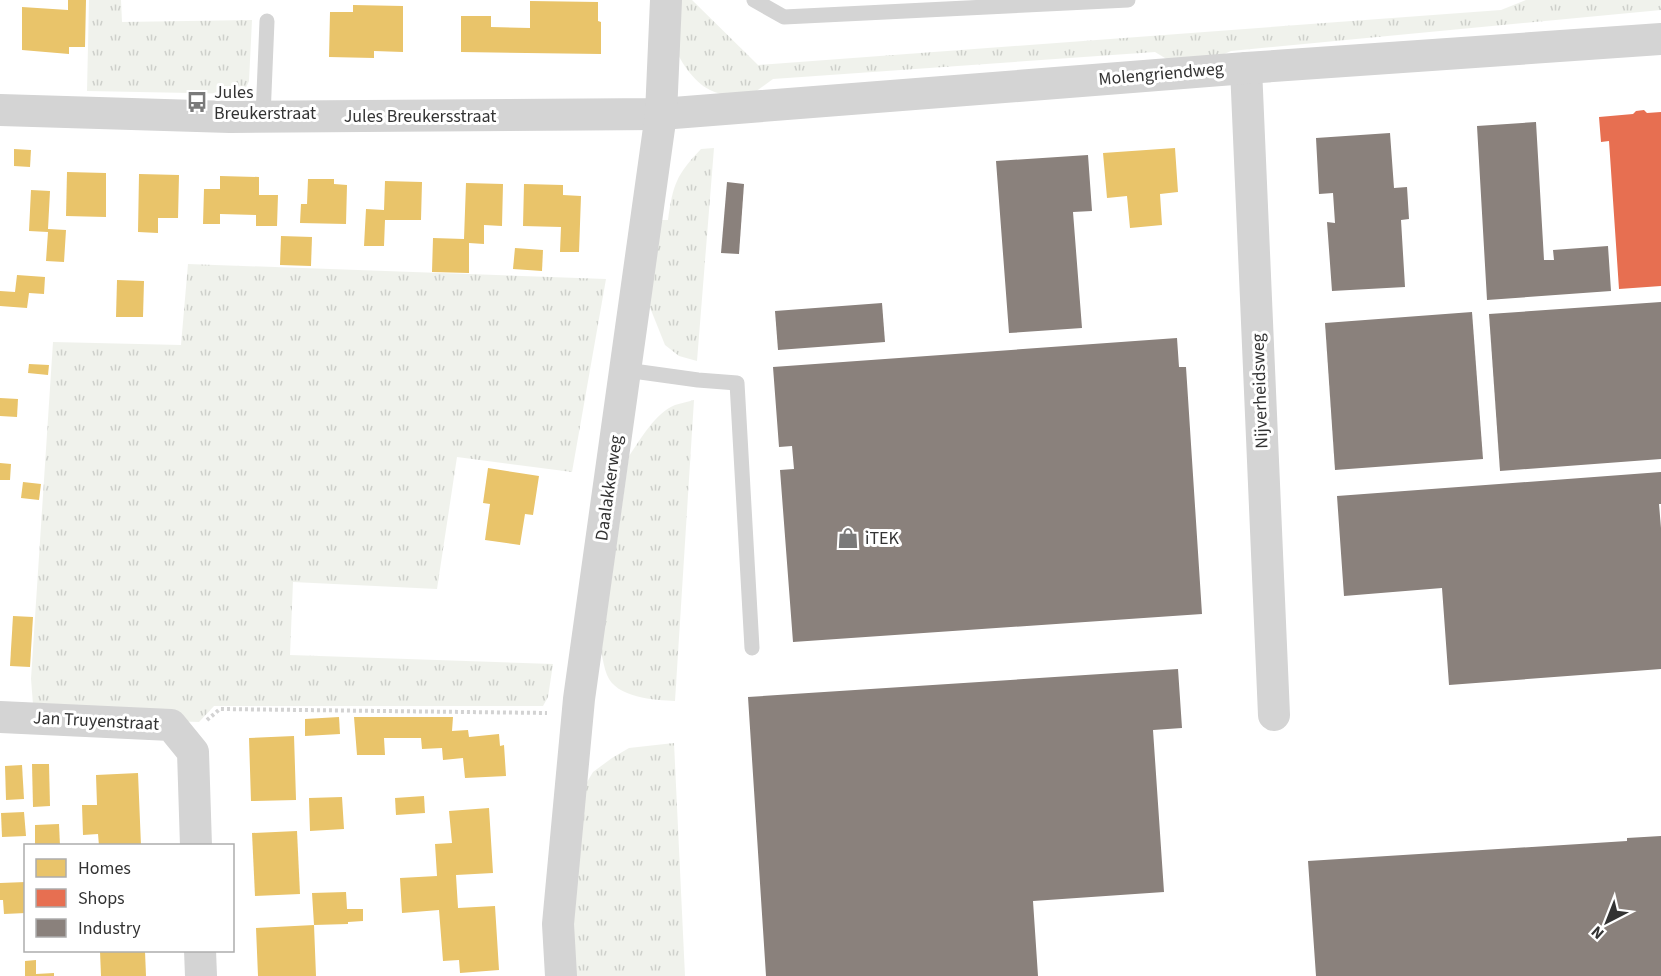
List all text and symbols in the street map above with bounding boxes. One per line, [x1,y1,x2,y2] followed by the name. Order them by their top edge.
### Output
[1097,56,1225,92] street label: Molengriendweg
[214,80,316,126] place label: Jules Breukerstraat
[185,90,209,114] bus stop icon: Jules Breukerstraat
[344,104,496,129] street label: Jules Breukersstraat
[1245,333,1275,449] street label: Nijverheidsweg
[589,433,629,543] street label: Daalakkerweg
[836,526,860,550] shop icon: iTEK
[865,526,900,551] place label: iTEK
[32,705,160,737] street label: Jan Truyenstraat
[24,844,234,952] legend
[78,856,131,881] text: Homes
[78,886,125,911] text: Shops
[1577,892,1637,952] north arrow
[78,916,141,941] text: Industry
[1586,921,1609,944] text: N

